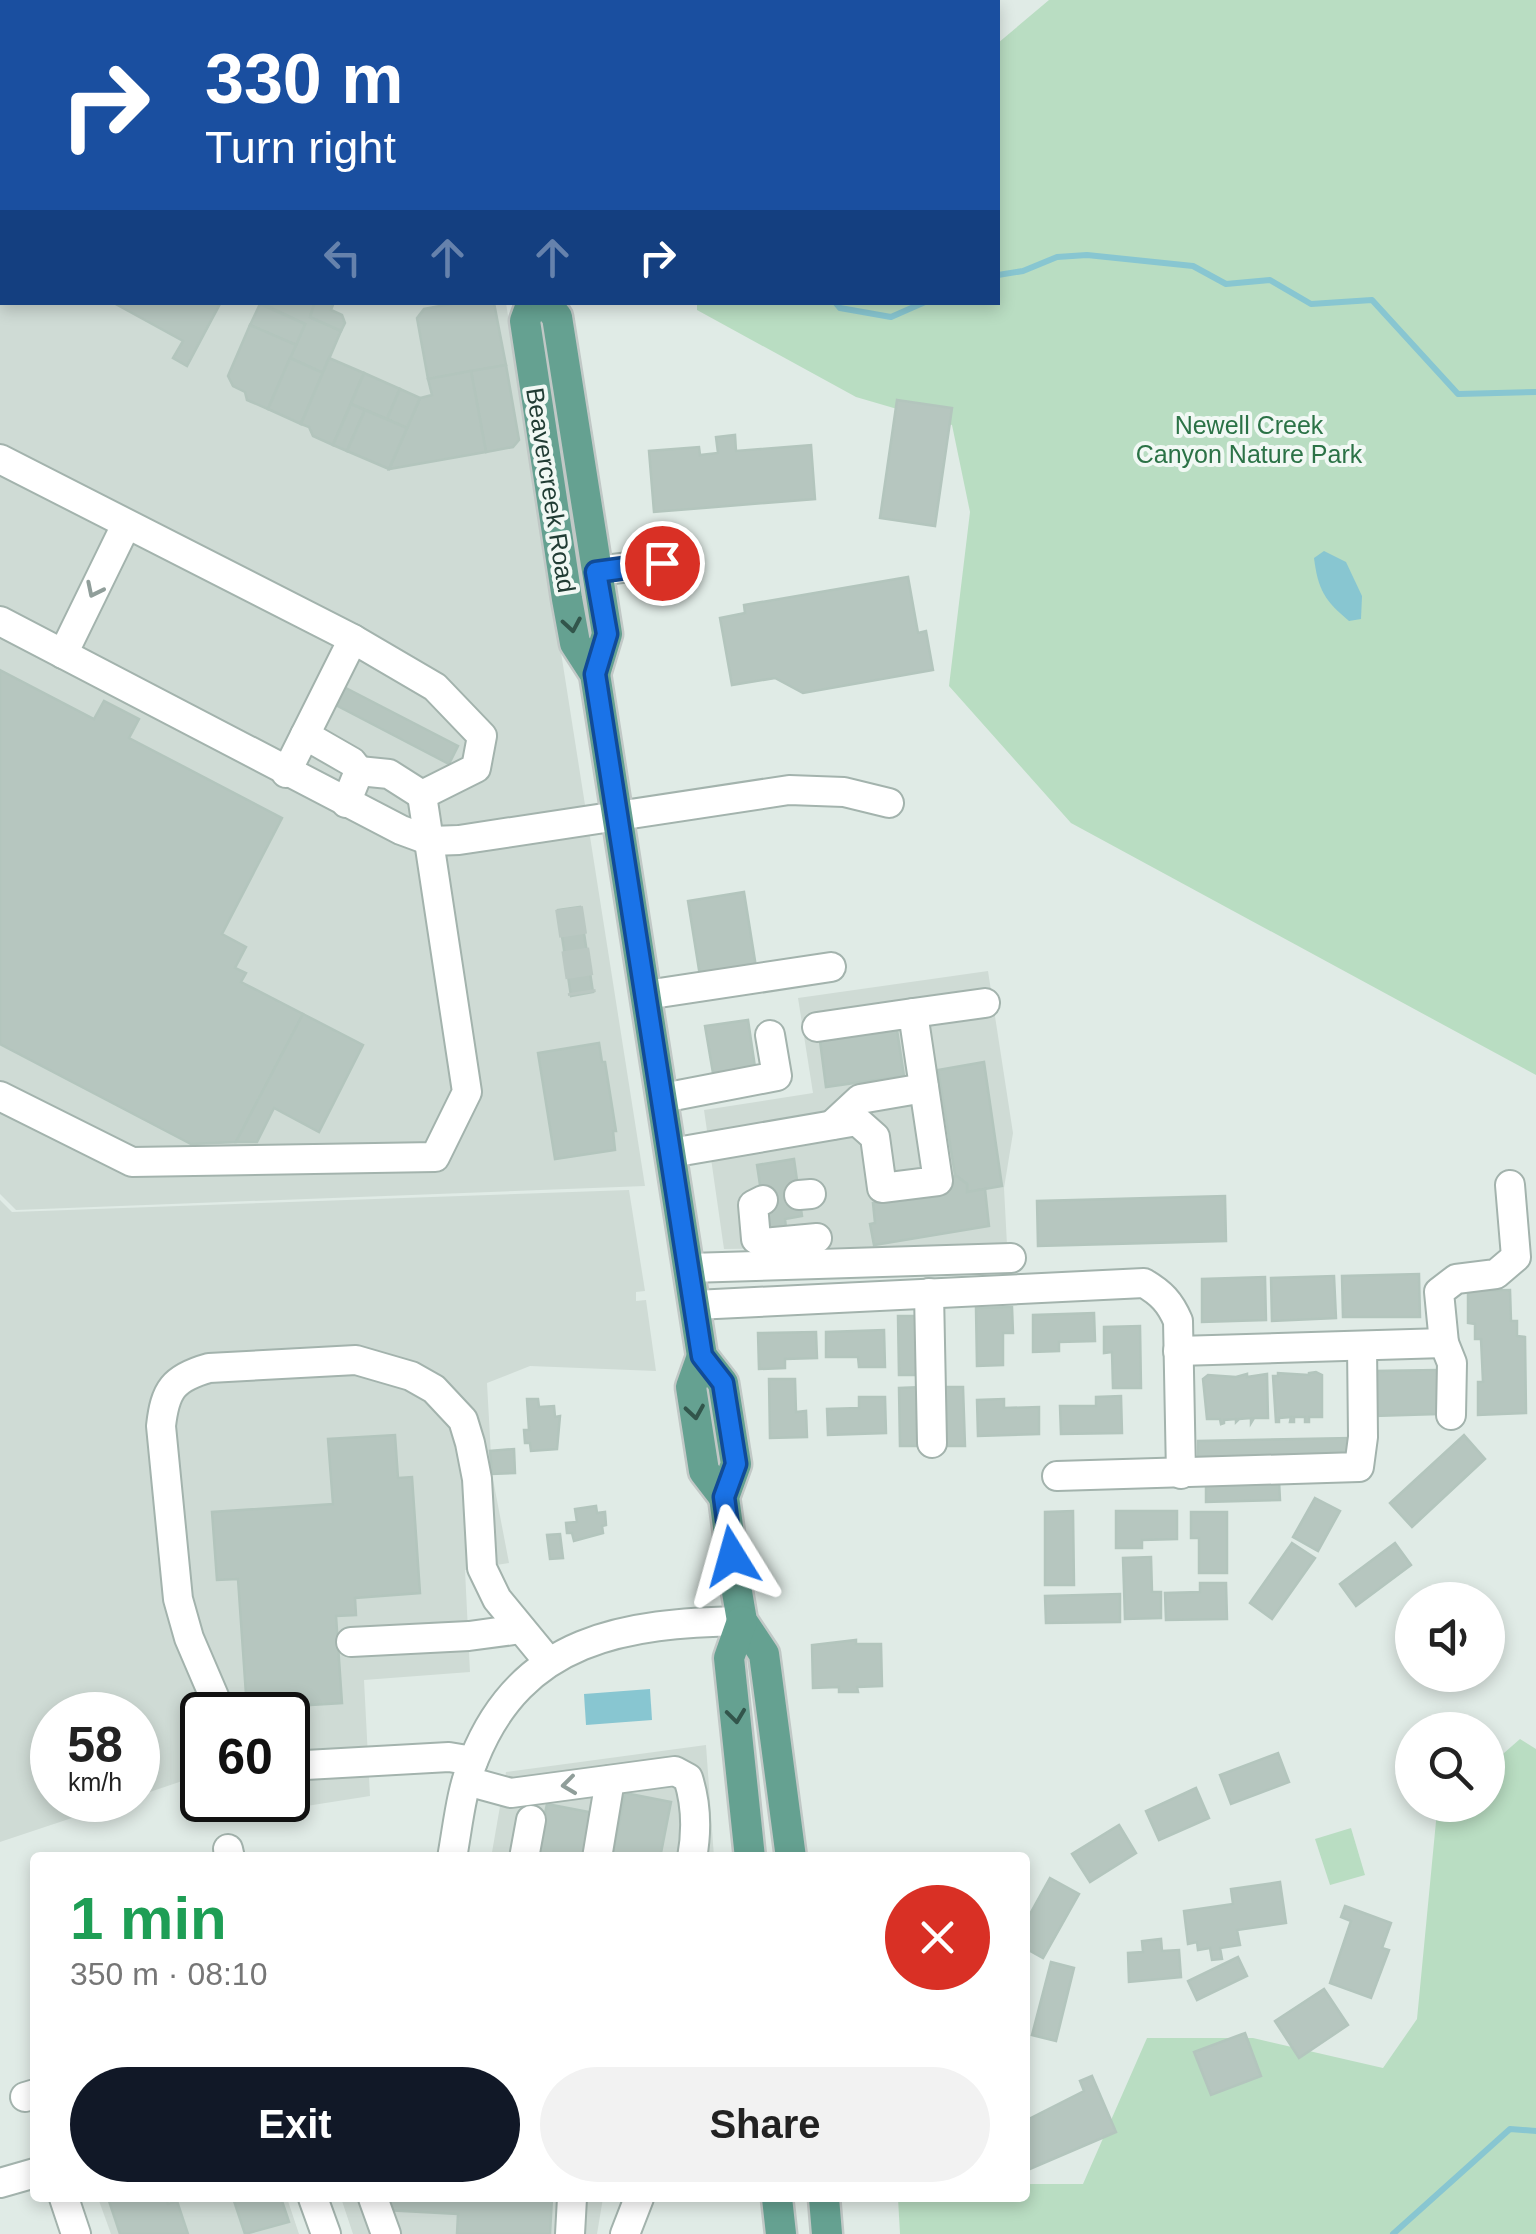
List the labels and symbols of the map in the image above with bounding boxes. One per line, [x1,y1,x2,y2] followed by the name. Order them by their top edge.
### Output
[521,386,581,594] street label: Beavercreek Road
[1136,411,1363,468] park label: Newell Creek Canyon Nature Park
[620,521,705,606] pin
[87,579,107,597] one-way arrow
[561,616,582,633] one-way arrow
[683,1404,704,1421] one-way arrow
[680,1504,784,1608] position arrow
[180,1692,310,1822] speed limit sign: 60
[725,1708,746,1724] one-way arrow
[561,1774,577,1795] one-way arrow

